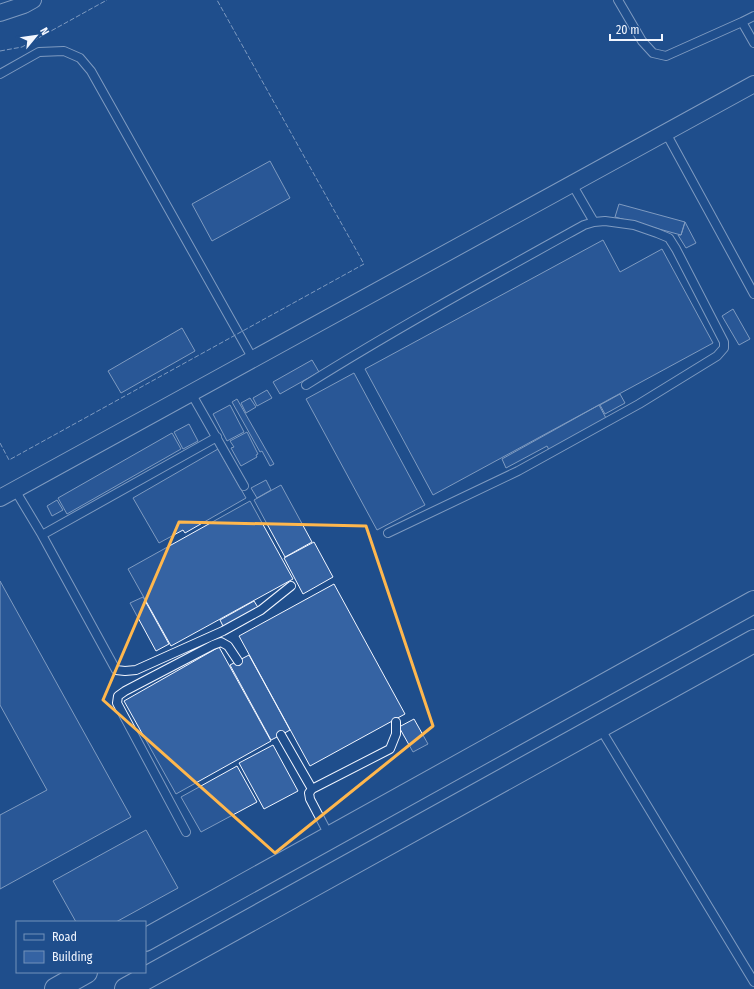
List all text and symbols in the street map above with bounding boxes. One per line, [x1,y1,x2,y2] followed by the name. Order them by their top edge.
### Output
[16,16,56,56] north arrow
[610,16,662,42] scale bar
[616,23,640,37] text: 20 m
[37,25,52,37] text: N
[16,921,146,973] legend
[52,930,77,944] text: Road
[52,950,93,964] text: Building

